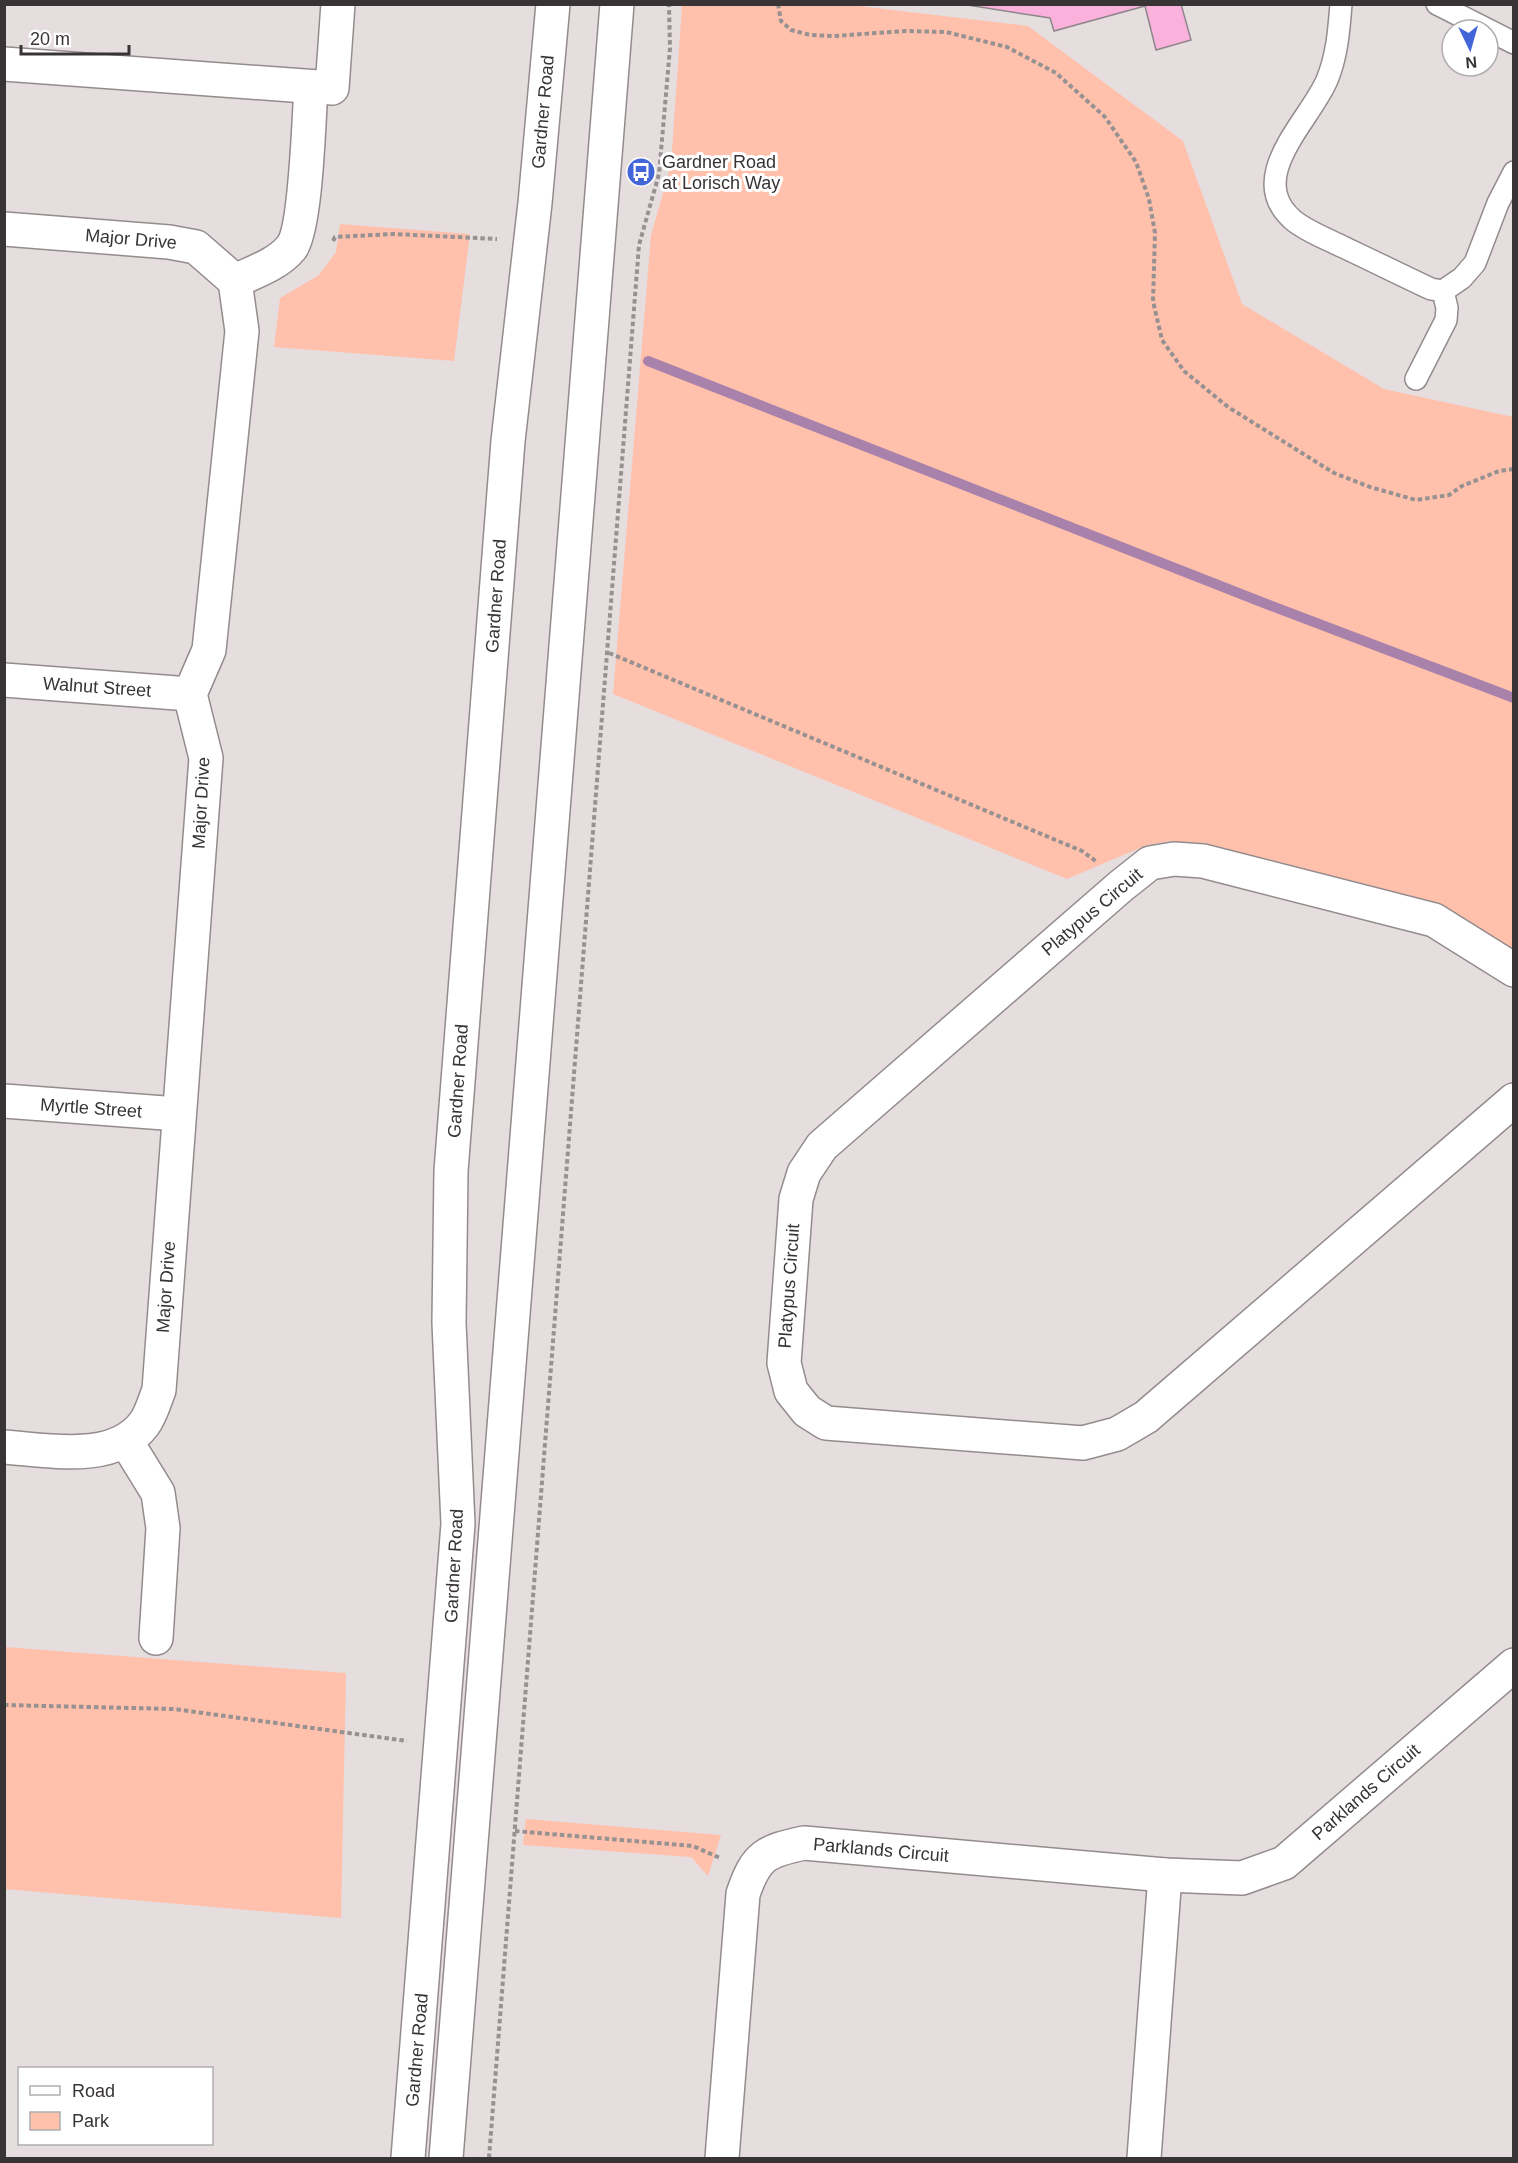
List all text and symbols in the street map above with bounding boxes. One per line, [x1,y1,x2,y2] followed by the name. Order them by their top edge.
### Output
[21,18,129,56] scale bar
[1440,18,1500,78] north arrow
[30,29,70,49] text: 20 m
[1465,53,1478,71] text: N
[528,54,558,170] street label: Gardner Road
[662,152,780,193] place label: Gardner Road at Lorisch Way
[625,156,657,188] bus stop icon: Gardner Road at Lorisch Way
[84,225,178,253] street label: Major Drive
[482,538,510,654] street label: Gardner Road
[42,673,152,701] street label: Walnut Street
[189,757,213,849] street label: Major Drive
[1038,864,1146,960] street label: Platypus Circuit
[444,1023,472,1139] street label: Gardner Road
[39,1094,143,1122] street label: Myrtle Street
[775,1223,803,1349] street label: Platypus Circuit
[153,1240,179,1334] street label: Major Drive
[441,1509,467,1623] street label: Gardner Road
[1308,1740,1424,1844] street label: Parklands Circuit
[812,1834,950,1866] street label: Parklands Circuit
[402,1992,432,2108] street label: Gardner Road
[18,2067,213,2145] legend
[72,2081,115,2101] text: Road
[72,2111,110,2131] text: Park

